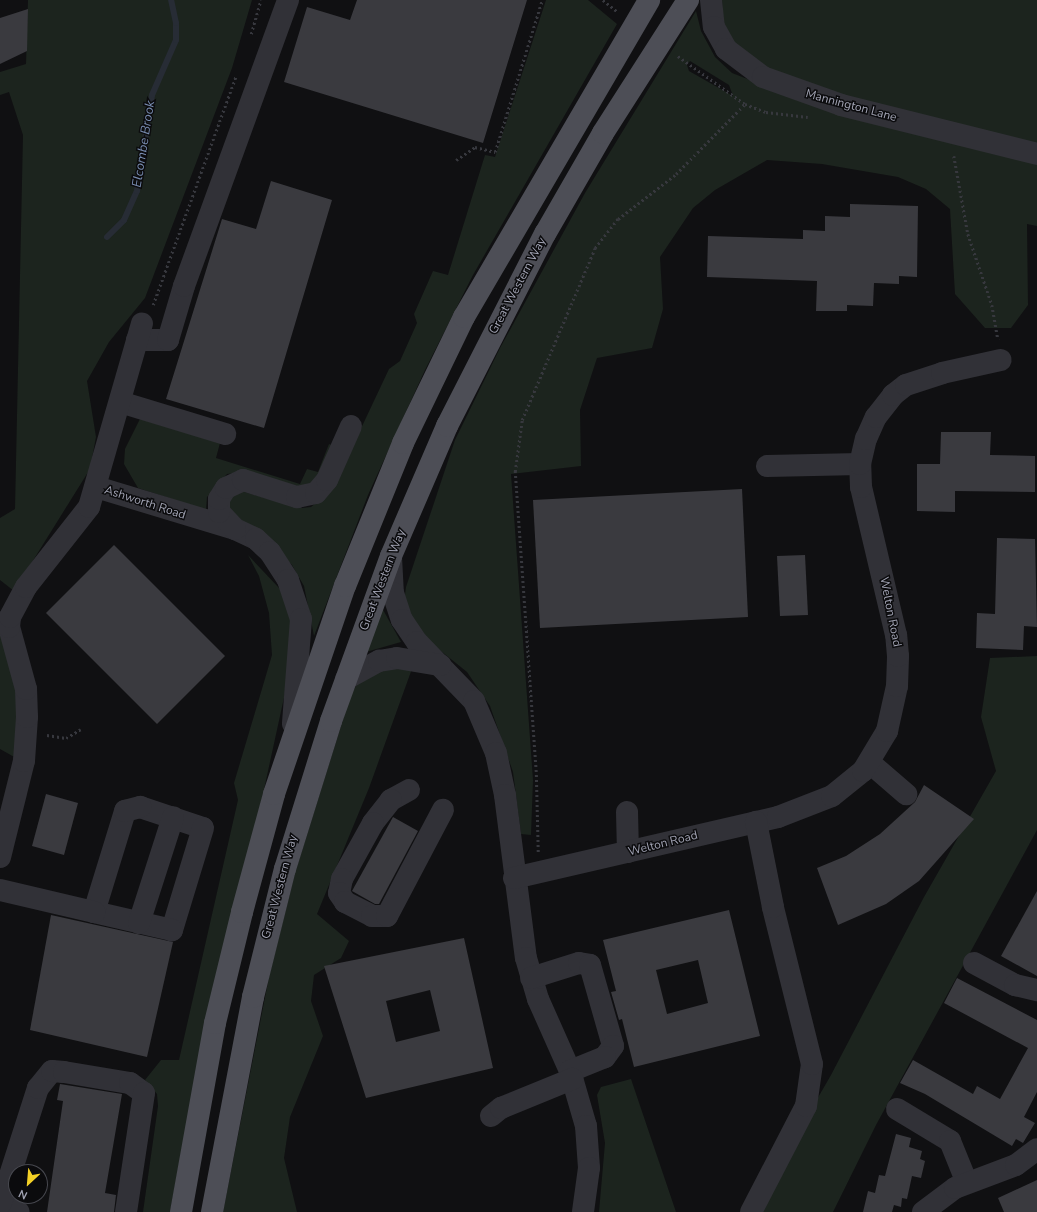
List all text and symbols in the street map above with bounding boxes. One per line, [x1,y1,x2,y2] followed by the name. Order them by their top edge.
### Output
[804,87,898,125] street label: Mannington Lane
[129,99,159,189] water label: Elcombe Brook
[486,235,550,337] street label: Great Western Way
[103,483,187,523] street label: Ashworth Road
[357,527,409,633] street label: Great Western Way
[876,576,904,648] street label: Welton Road
[627,828,699,860] street label: Welton Road
[259,833,301,941] street label: Great Western Way
[8,1164,48,1204] north arrow
[16,1186,30,1203] text: N

